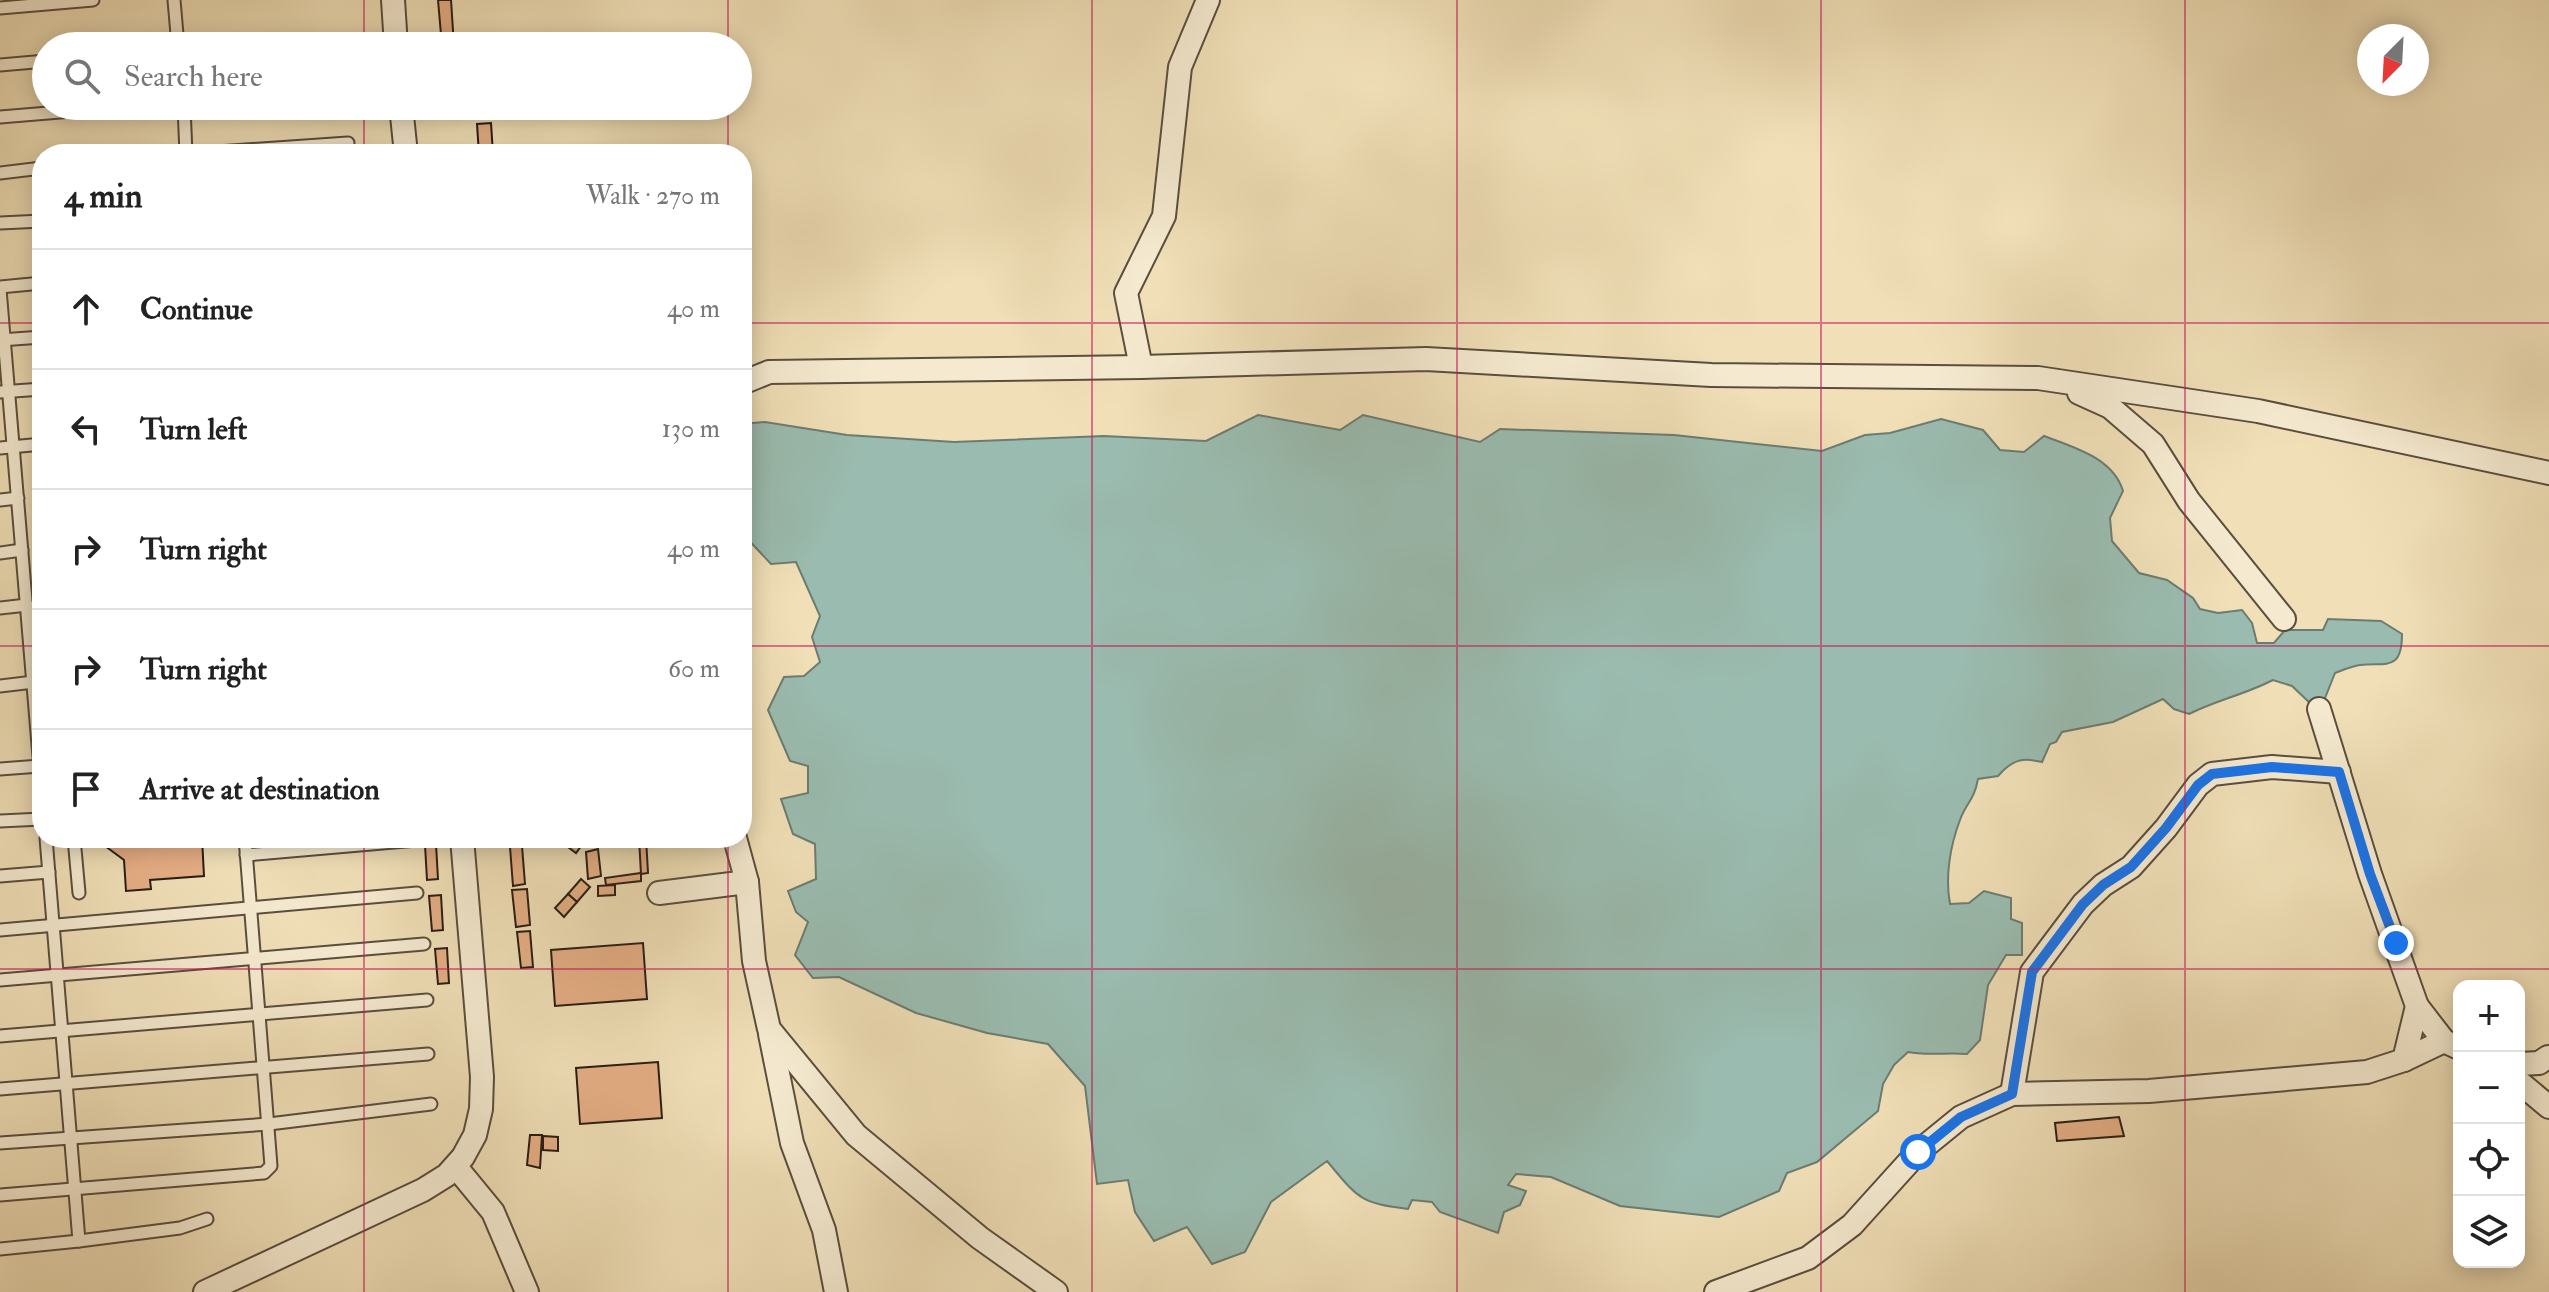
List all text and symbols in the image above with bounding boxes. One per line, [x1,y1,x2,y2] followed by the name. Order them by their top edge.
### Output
[2357,24,2429,96] north arrow
[32,32,752,120] search box
[60,54,104,98] icon: search
[124,58,263,95] text: Search here
[64,175,142,218] text: 4 min
[586,180,720,212] text: Walk · 270 m
[64,287,108,331] icon: ahead
[140,291,253,328] text: Continue
[667,293,720,325] text: 40 m
[64,407,108,451] icon: left
[140,411,247,448] text: Turn left
[662,413,720,445] text: 130 m
[64,527,108,571] icon: right
[140,531,267,568] text: Turn right
[667,533,720,565] text: 40 m
[64,647,108,691] icon: right
[140,651,267,688] text: Turn right
[668,653,720,685] text: 60 m
[64,767,108,811] icon: arrive
[140,771,380,808] text: Arrive at destination
[2378,925,2414,961] route end
[2453,980,2525,1268] map controls
[2453,980,2525,1052] button: +
[2453,1052,2525,1124] button: −
[2453,1124,2525,1196] button: locate
[1900,1134,1936,1170] route start
[2453,1196,2525,1268] button: layers

